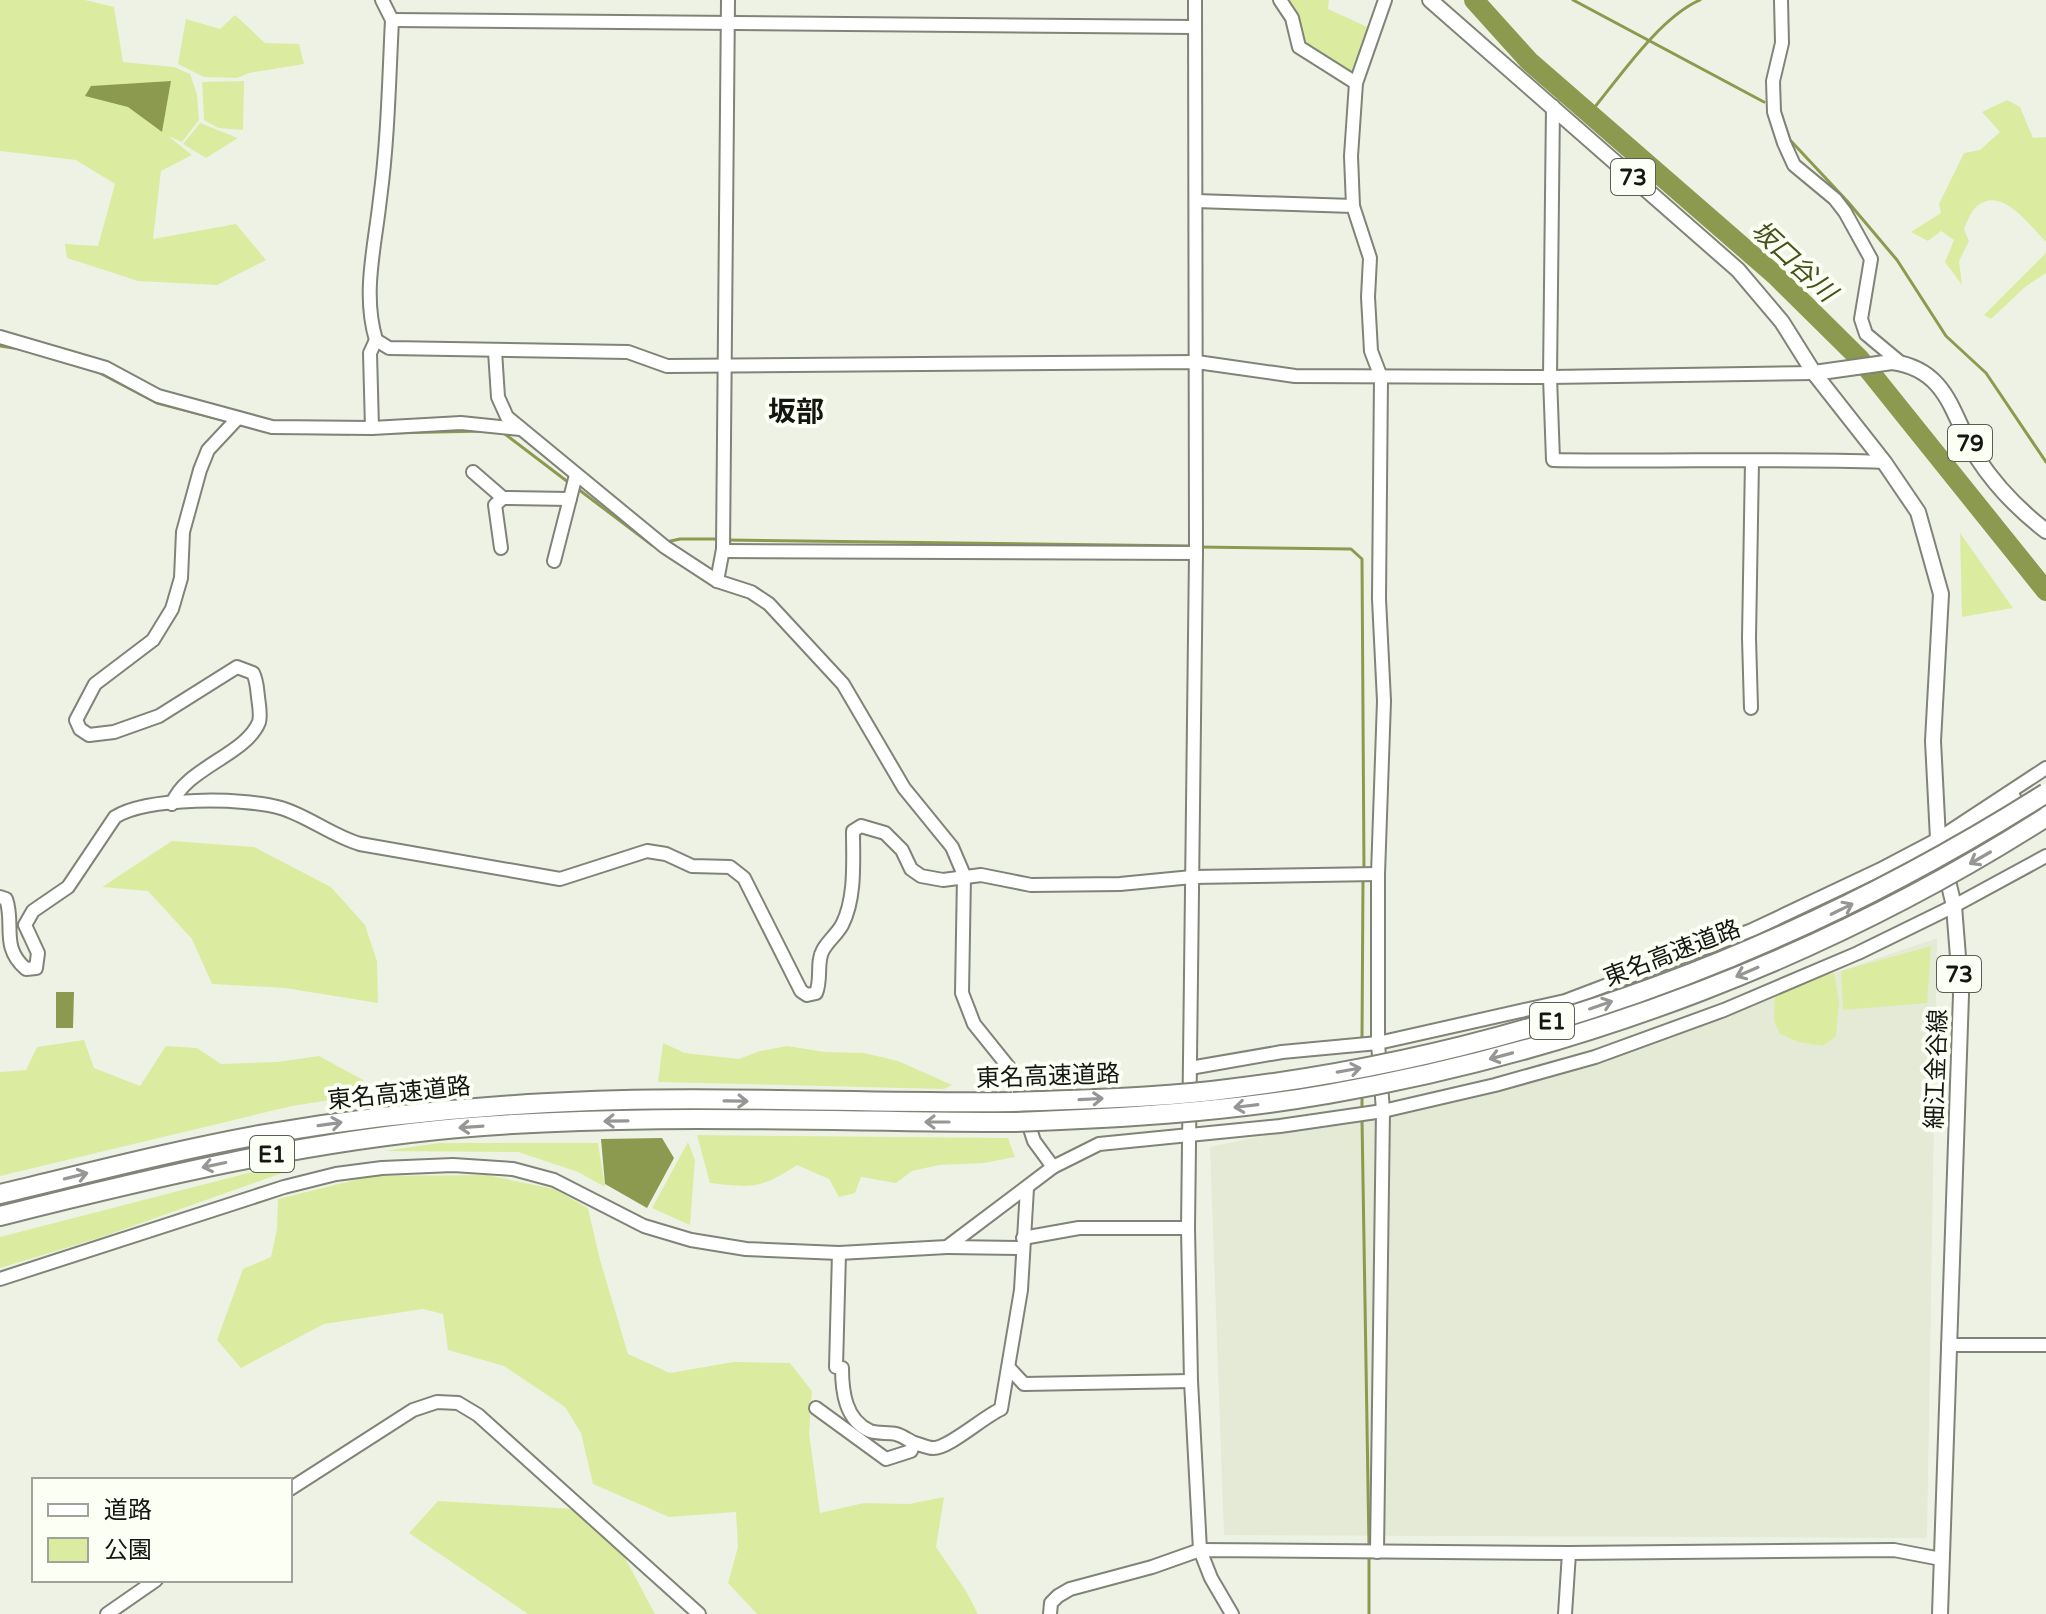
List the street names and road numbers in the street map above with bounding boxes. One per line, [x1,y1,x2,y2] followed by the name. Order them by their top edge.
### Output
[1611,159,1655,195] road number: 73
[1948,425,1992,461] road number: 79
[1600,914,1745,993] street label: 東名高速道路
[1937,956,1981,992] road number: 73
[1530,1003,1574,1039] road number: E1
[1920,1009,1953,1129] street label: 細江金谷線
[976,1059,1120,1094] street label: 東名高速道路
[326,1072,472,1115] street label: 東名高速道路
[250,1136,294,1172] road number: E1

